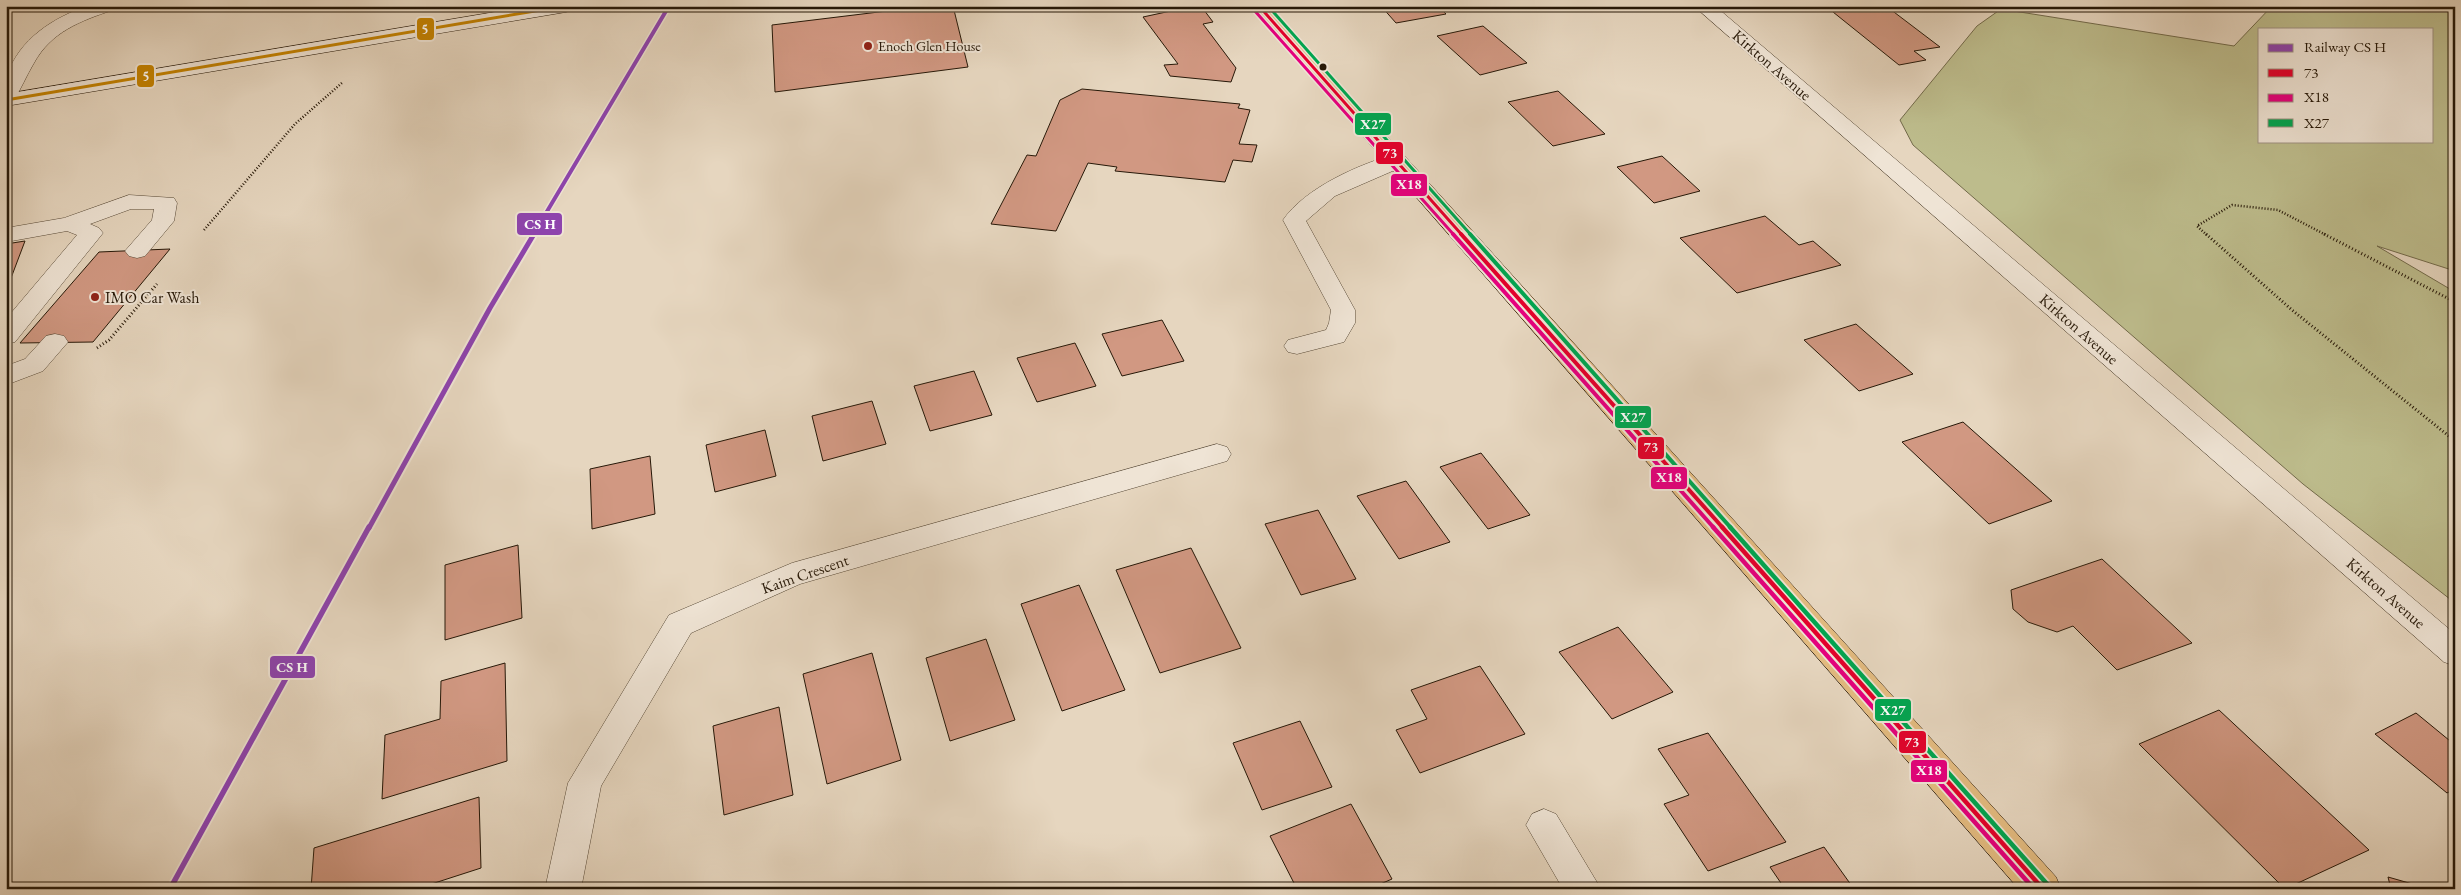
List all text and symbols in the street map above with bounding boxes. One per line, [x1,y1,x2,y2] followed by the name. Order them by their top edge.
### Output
[416,17,435,41] line badge: 5
[421,20,429,38] text: 5
[1728,25,1816,105] street label: Kirkton Avenue
[2258,28,2434,142] legend
[878,37,981,55] place label: Enoch Glen House
[2304,37,2386,56] text: Railway CS H
[862,40,874,52] marker: Enoch Glen House
[1318,62,1328,72] unlabelled marker
[2304,63,2318,82] text: 73
[136,64,155,88] line badge: 5
[142,67,150,85] text: 5
[2303,87,2329,106] text: X18
[1354,112,1392,136] line badge: X27
[2303,113,2330,132] text: X27
[1359,115,1386,133] text: X27
[1375,141,1404,165] line badge: 73
[1383,144,1397,162] text: 73
[1390,173,1428,197] line badge: X18
[1395,175,1422,193] text: X18
[516,212,563,236] line badge: CS H
[524,215,556,233] text: CS H
[105,287,199,308] place label: IMO Car Wash
[2035,289,2123,369] street label: Kirkton Avenue
[89,291,101,303] marker: IMO Car Wash
[1614,405,1652,429] line badge: X27
[1619,408,1646,426] text: X27
[1637,436,1665,460] line badge: 73
[1644,438,1658,456] text: 73
[1650,466,1688,490] line badge: X18
[1655,468,1682,486] text: X18
[759,549,851,599] street label: Kaim Crescent
[2342,553,2430,633] street label: Kirkton Avenue
[269,655,316,679] line badge: CS H
[276,658,308,676] text: CS H
[1874,698,1912,722] line badge: X27
[1879,701,1906,719] text: X27
[1898,730,1927,754] line badge: 73
[1905,733,1919,751] text: 73
[1910,759,1948,783] line badge: X18
[1915,761,1942,779] text: X18

